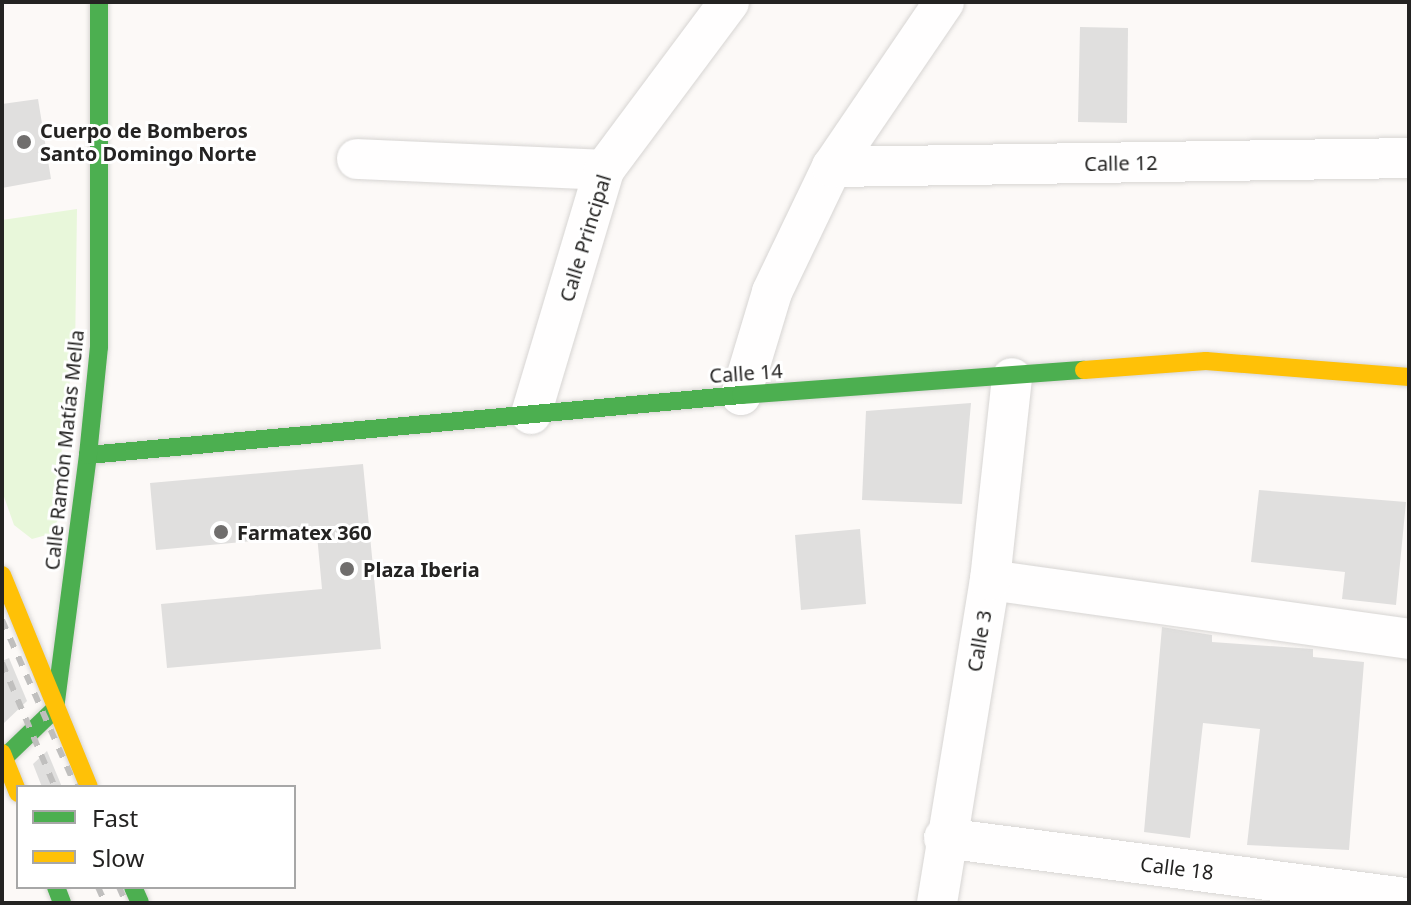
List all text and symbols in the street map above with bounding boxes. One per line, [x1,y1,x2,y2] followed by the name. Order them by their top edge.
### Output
[40,118,257,165] place label: Cuerpo de Bomberos Santo Domingo Norte
[15,133,33,151] marker: Cuerpo de Bomberos Santo Domingo Norte
[1084,150,1158,176] street label: Calle 12
[554,171,616,305] street label: Calle Principal
[39,329,89,571] street label: Calle Ramón Matías Mella
[708,358,784,388] street label: Calle 14
[237,520,372,544] place label: Farmatex 360
[212,523,230,541] marker: Farmatex 360
[363,557,480,581] place label: Plaza Iberia
[338,560,356,578] marker: Plaza Iberia
[962,608,996,674] street label: Calle 3
[16,785,296,889] legend
[92,801,138,834] text: Fast
[92,841,144,874] text: Slow
[1139,852,1215,884] street label: Calle 18

